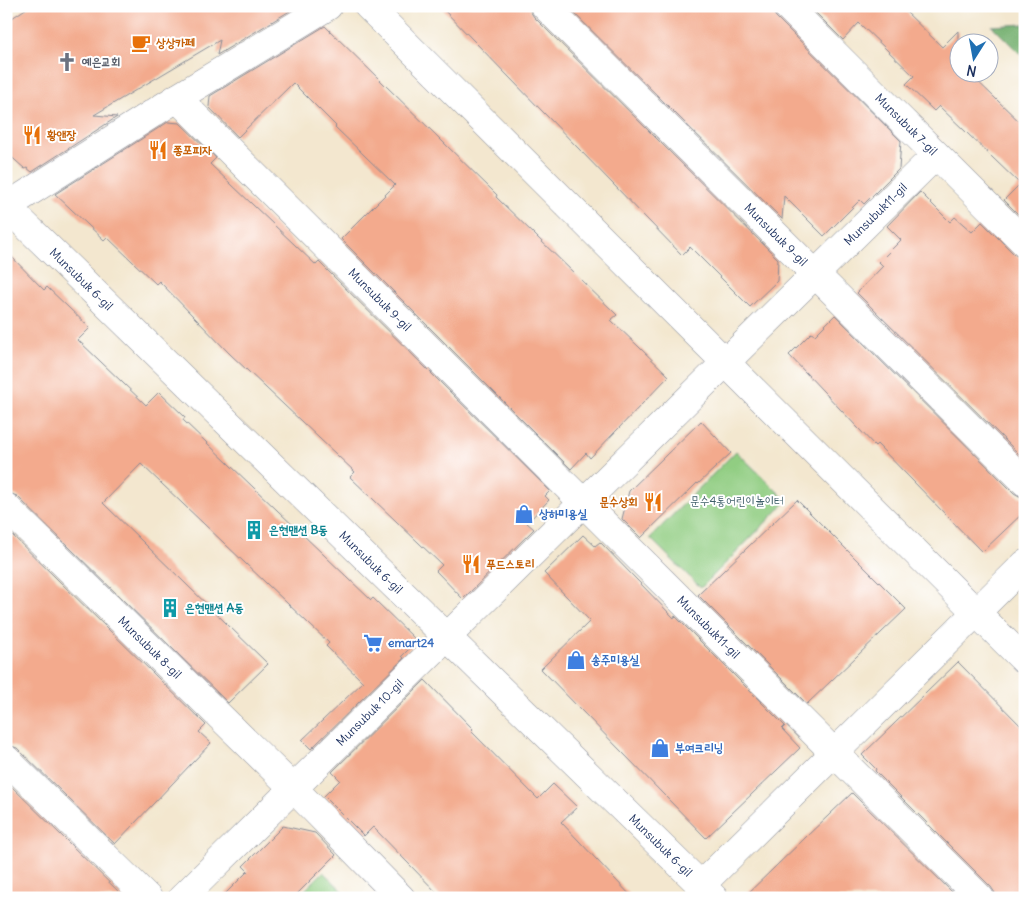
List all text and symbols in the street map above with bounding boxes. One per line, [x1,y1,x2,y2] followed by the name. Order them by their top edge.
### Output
[130,32,152,54] cafe icon: 상상카페
[948,32,998,82] north arrow
[155,35,195,50] place label: 상상카페
[56,51,78,73] church icon: 예은교회
[81,54,121,69] place label: 예은교회
[965,61,978,81] text: N
[872,90,941,158] street label: Munsubuk 7-gil
[21,124,43,146] restaurant icon: 황앤장
[47,127,76,142] place label: 황앤장
[147,139,169,161] restaurant icon: 쫑포피자
[173,142,212,157] place label: 쫑포피자
[841,180,910,248] street label: Munsubuk11-gil
[741,200,811,269] street label: Munsubuk 9-gil
[47,245,116,313] street label: Munsubuk 6-gil
[345,265,415,334] street label: Munsubuk 9-gil
[642,491,664,513] restaurant icon: 문수상회
[690,493,784,508] park label: 문수4통어린이놀이터
[599,494,638,509] place label: 문수상회
[513,503,535,525] shop icon: 상하미용실
[538,506,588,521] place label: 상하미용실
[243,519,265,541] building icon: 은현맨션 B동
[269,522,328,537] place label: 은현맨션 B동
[336,528,406,596] street label: Munsubuk 6-gil
[460,553,482,575] restaurant icon: 푸드스토리
[486,556,534,571] place label: 푸드스토리
[674,592,743,661] street label: Munsubuk11-gil
[159,597,181,619] building icon: 은현맨션 A동
[185,600,244,615] place label: 은현맨션 A동
[115,613,185,682] street label: Munsubuk 8-gil
[362,632,384,654] supermarket icon: emart24
[388,635,434,650] place label: emart24
[565,649,587,671] shop icon: 송주미용실
[591,652,640,667] place label: 송주미용실
[333,676,407,749] street label: Munsubuk 10-gil
[649,737,671,759] shop icon: 부여크리닝
[675,740,723,755] place label: 부여크리닝
[626,811,696,880] street label: Munsubuk 6-gil

